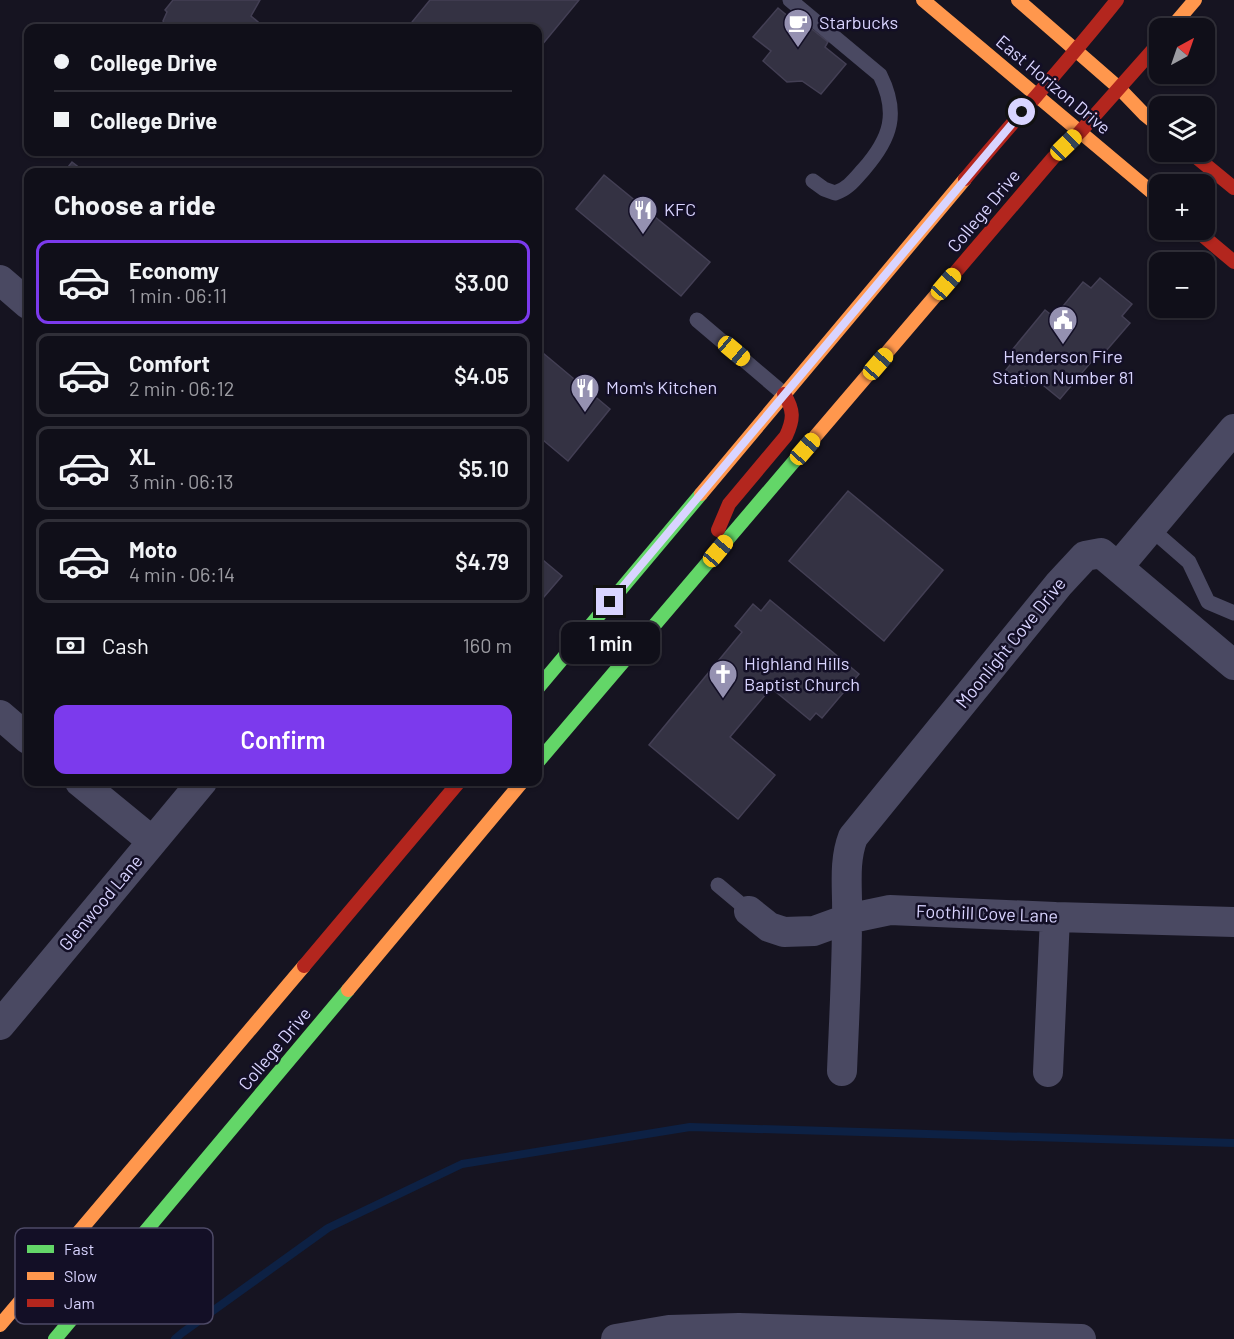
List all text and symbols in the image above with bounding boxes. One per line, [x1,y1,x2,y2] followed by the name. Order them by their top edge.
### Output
[782,7,814,49] cafe icon: Starbucks
[819,11,898,33] place label: Starbucks
[1149,18,1215,84] north arrow
[1149,18,1215,318] map controls
[992,30,1115,139] street label: East Horizon Drive
[90,49,217,75] text: College Drive
[1149,96,1215,162] button: layers
[1008,98,1035,125] route start
[90,107,217,133] text: College Drive
[1047,126,1085,164] car
[942,164,1024,256] street label: College Drive
[1149,174,1215,240] button: +
[54,188,216,220] text: Choose a ride
[627,194,659,236] restaurant icon: KFC
[664,198,696,220] place label: KFC
[1149,252,1215,318] button: −
[57,255,111,309] icon: car
[129,257,219,283] text: Economy
[927,265,965,303] car
[454,269,509,295] text: $3.00
[129,283,227,307] text: 1 min · 06:11
[1047,304,1079,346] public building icon: Henderson Fire Station Number 81
[714,333,754,369] car
[859,345,897,383] car
[992,345,1134,388] place label: Henderson Fire Station Number 81
[57,348,111,402] icon: car
[129,350,210,376] text: Comfort
[454,362,509,388] text: $4.05
[569,372,601,414] restaurant icon: Mom's Kitchen
[129,376,234,400] text: 2 min · 06:12
[606,376,717,398] place label: Mom's Kitchen
[786,430,824,468] car
[57,441,111,495] icon: car
[129,443,155,469] text: XL
[459,455,509,481] text: $5.10
[129,469,234,493] text: 3 min · 06:13
[700,531,736,571] car
[57,534,111,588] icon: car
[129,536,177,562] text: Moto
[455,548,509,574] text: $4.79
[129,562,235,586] text: 4 min · 06:14
[951,572,1070,712] street label: Moonlight Cove Drive
[596,588,623,615] route end
[560,623,660,665] callout: 1 min
[54,629,87,662] icon: cash
[589,631,632,655] text: 1 min
[102,632,149,658] text: Cash
[463,633,512,657] text: 160 m
[744,652,860,695] place label: Highland Hills Baptist Church
[707,658,739,700] church icon: Highland Hills Baptist Church
[54,705,512,774] button: Confirm
[54,850,147,955] street label: Glenwood Lane
[916,900,1058,926] street label: Foothill Cove Lane
[233,1002,315,1094] street label: College Drive
[15,1228,213,1324] legend
[64,1239,94,1258] text: Fast
[64,1266,97,1285] text: Slow
[64,1293,95,1312] text: Jam

